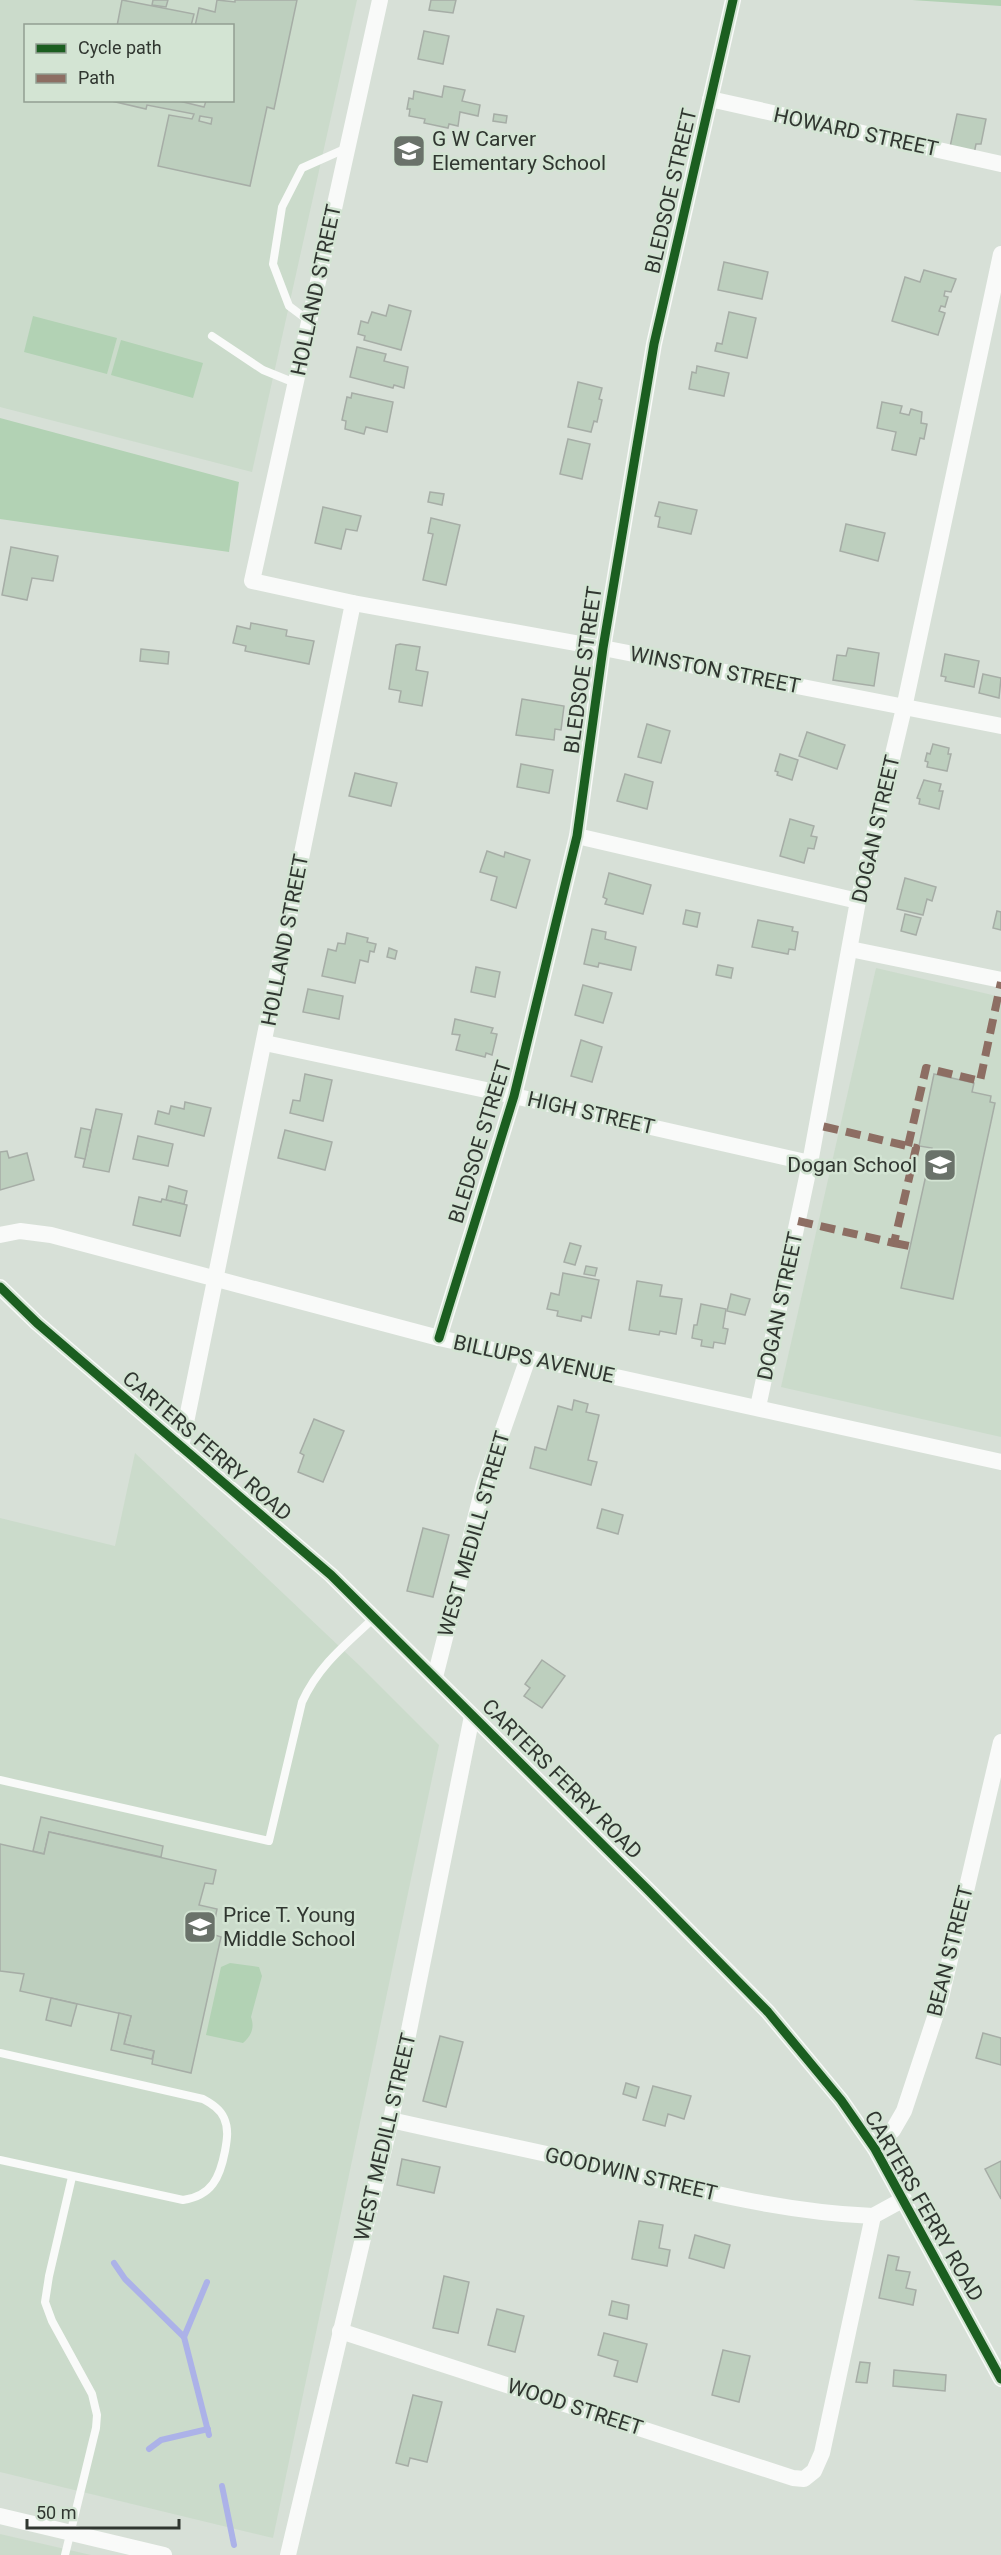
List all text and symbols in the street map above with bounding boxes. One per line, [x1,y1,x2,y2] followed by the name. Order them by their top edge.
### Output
[24,24,234,102] legend
[78,37,162,58] text: Cycle path
[78,67,115,88] text: Path
[771,103,941,161] street label: HOWARD STREET
[640,106,702,276] street label: BLEDSOE STREET
[432,127,606,175] place label: G W Carver Elementary School
[391,133,427,169] school or university icon: G W Carver Elementary School
[286,202,346,378] street label: HOLLAND STREET
[559,584,607,755] street label: BLEDSOE STREET
[628,642,803,698] street label: WINSTON STREET
[847,752,905,905] street label: DOGAN STREET
[257,852,314,1028] street label: HOLLAND STREET
[444,1057,516,1226] street label: BLEDSOE STREET
[525,1087,657,1139] street label: HIGH STREET
[922,1147,958,1183] school or university icon: Dogan School
[787,1153,917,1177] place label: Dogan School
[753,1229,808,1382] street label: DOGAN STREET
[451,1330,617,1388] street label: BILLUPS AVENUE
[118,1366,296,1526] street label: CARTERS FERRY ROAD
[433,1428,515,1639] street label: WEST MEDILL STREET
[477,1694,647,1864] street label: CARTERS FERRY ROAD
[922,1883,978,2019] street label: BEAN STREET
[223,1903,356,1951] place label: Price T. Young Middle School
[182,1909,218,1945] school or university icon: Price T. Young Middle School
[349,2030,421,2243] street label: WEST MEDILL STREET
[860,2106,988,2306] street label: CARTERS FERRY ROAD
[543,2143,720,2206] street label: GOODWIN STREET
[504,2374,646,2440] street label: WOOD STREET
[27,2492,178,2530] scale bar
[36,2502,76,2523] text: 50 m

